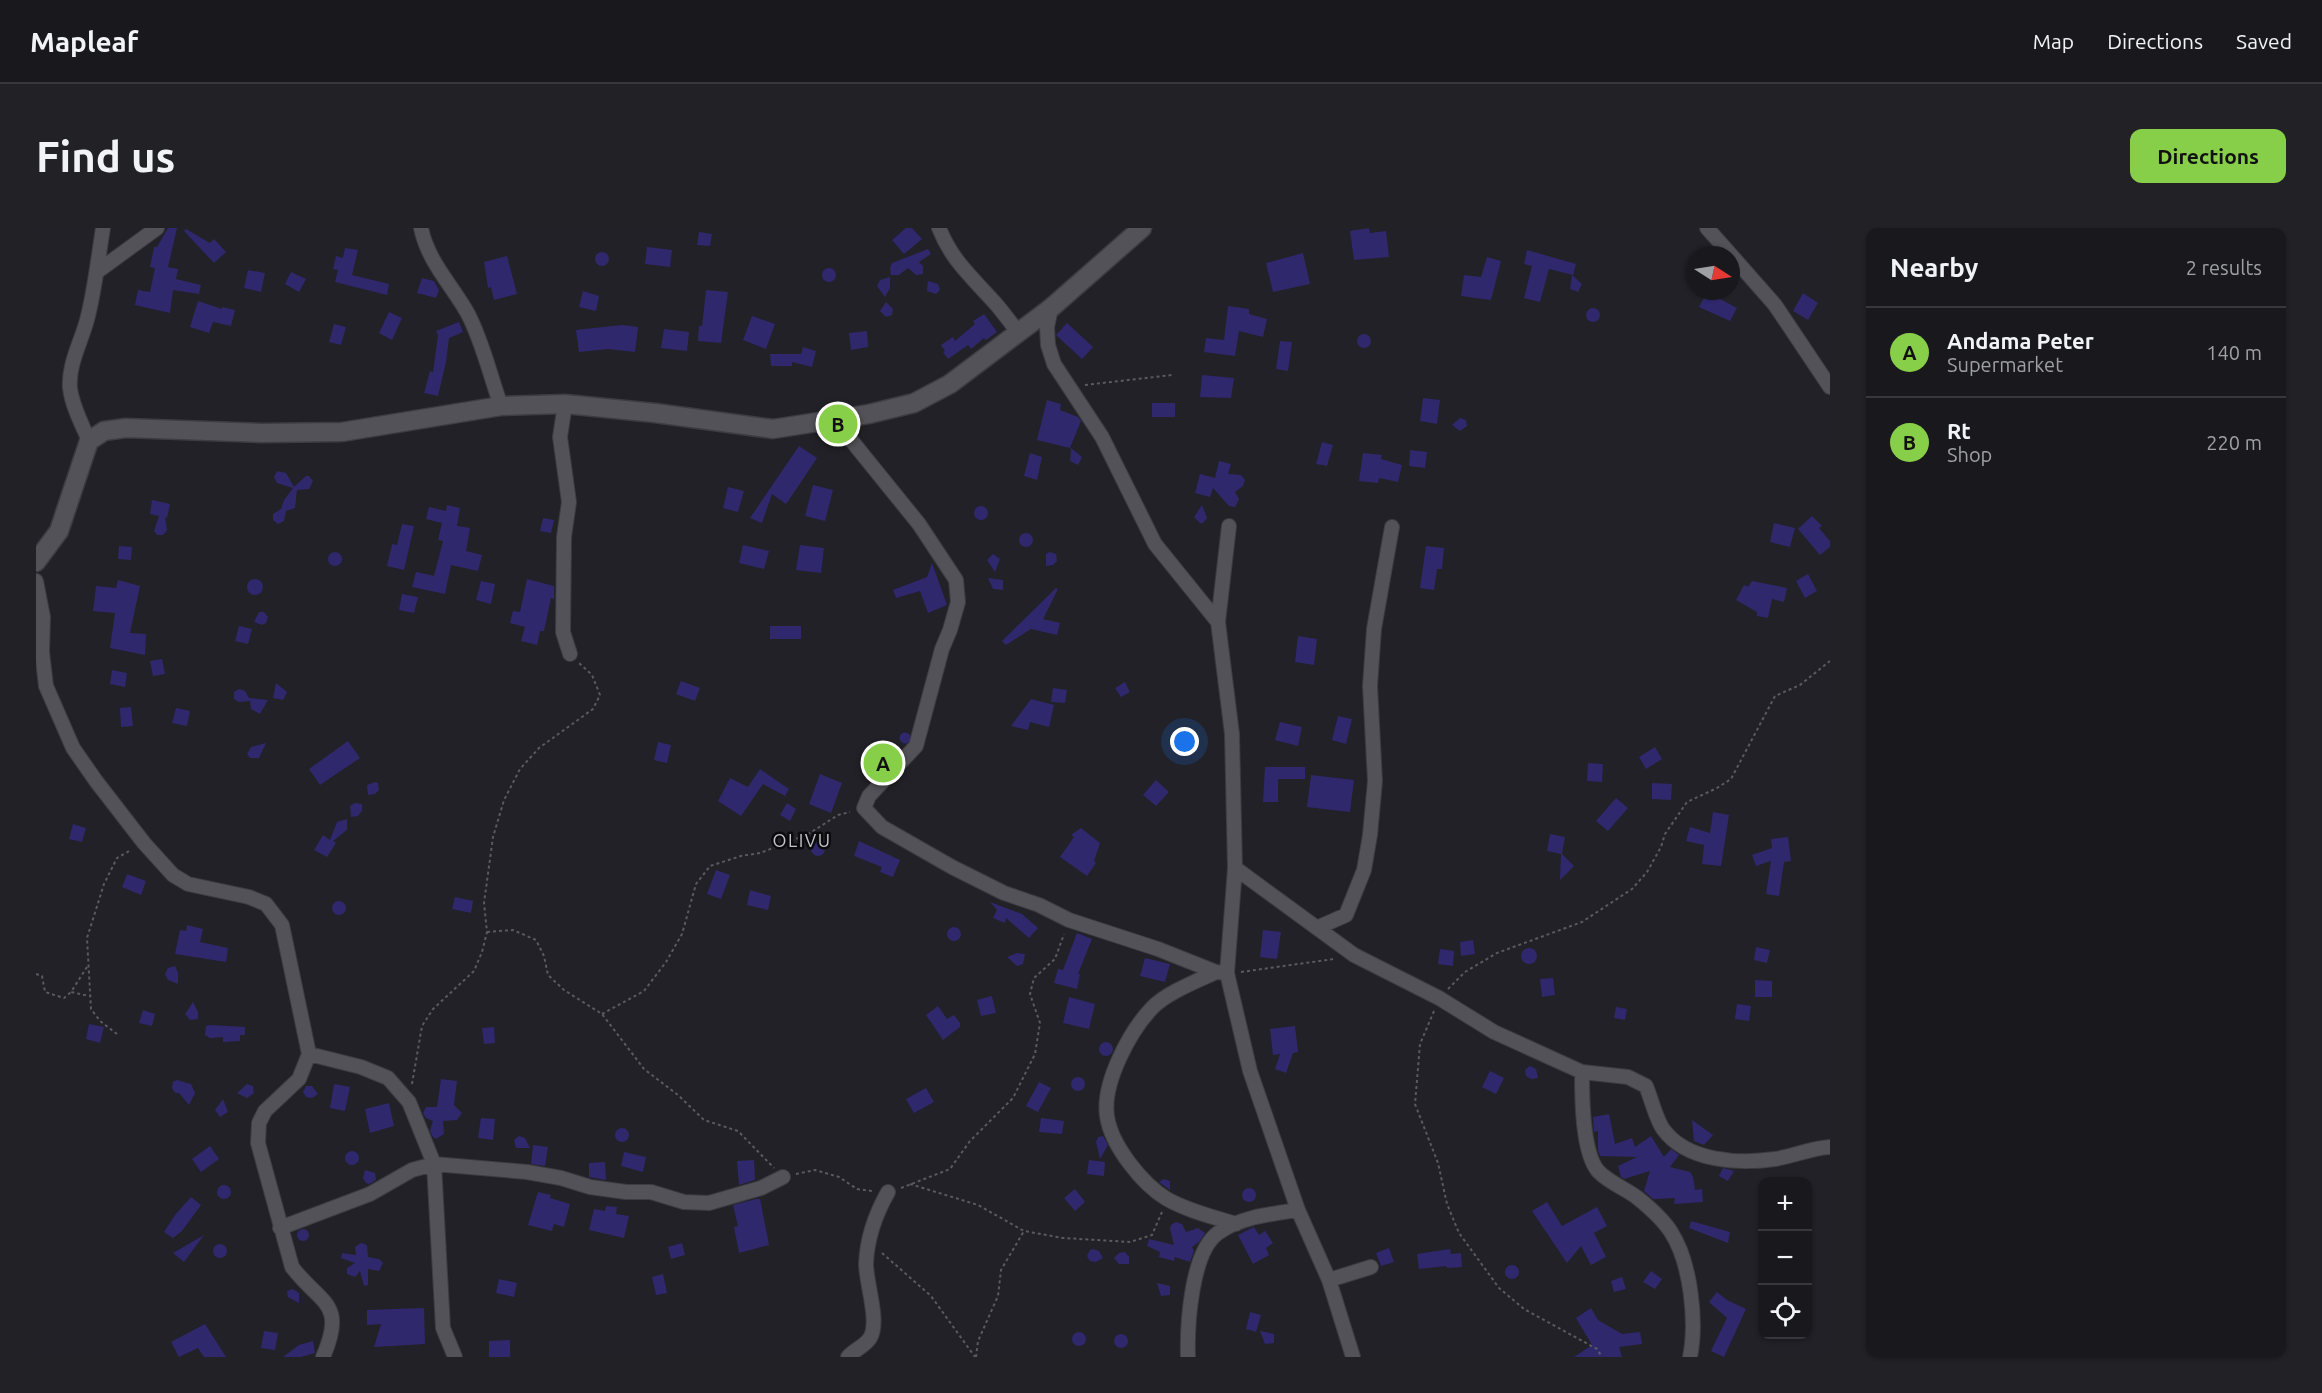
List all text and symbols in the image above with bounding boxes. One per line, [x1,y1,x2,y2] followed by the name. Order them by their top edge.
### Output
[30,26,138,57] text: Mapleaf
[2033,29,2074,53] text: Map
[2107,29,2203,53] text: Directions
[2236,29,2292,53] text: Saved
[2130,129,2286,183] button: Directions
[36,133,175,180] text: Find us
[1686,246,1740,300] north arrow
[1890,253,1978,282] text: Nearby
[2186,256,2262,279] text: 2 results
[1947,328,2094,353] text: Andama Peter
[1902,341,1917,364] text: A
[2206,341,2262,364] text: 140 m
[1947,353,2063,376] text: Supermarket
[818,402,858,446] pin: B
[1947,418,1971,443] text: Rt
[1903,431,1916,454] text: B
[2206,431,2262,454] text: 220 m
[1947,443,1992,466] text: Shop
[1170,727,1199,756] your location
[864,740,902,786] pin: A
[773,830,831,850] district label: OLIVU
[1758,1177,1812,1339] map controls
[1758,1177,1812,1231] button: +
[1758,1231,1812,1285] button: −
[1758,1285,1812,1339] button: locate

